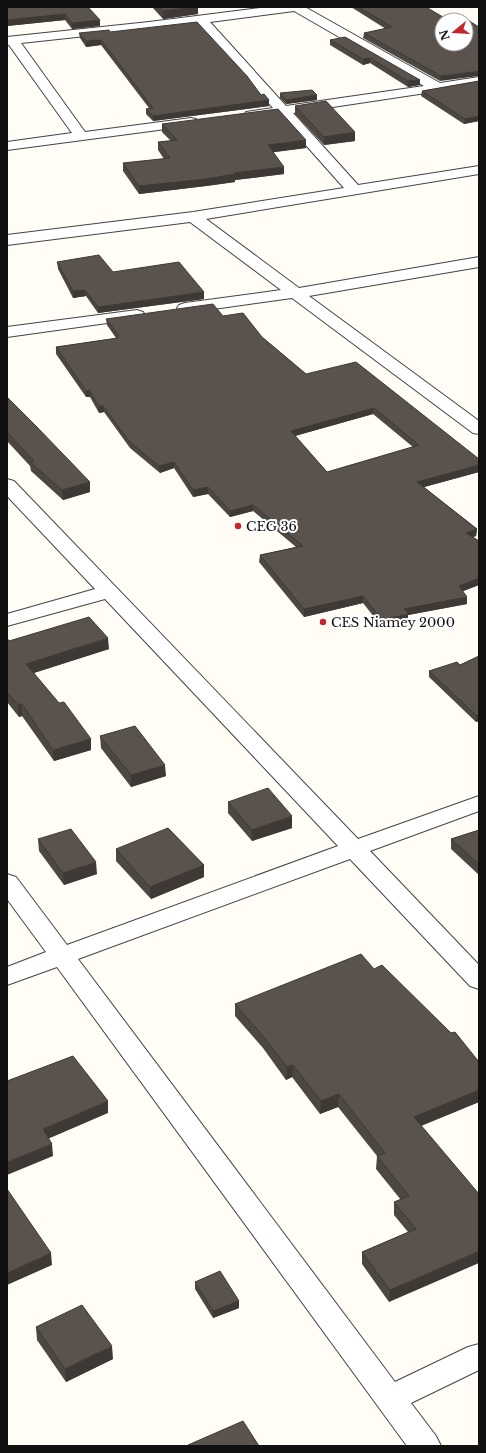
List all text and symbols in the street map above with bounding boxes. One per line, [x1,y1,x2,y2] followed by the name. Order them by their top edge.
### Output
[434,12,474,52] north arrow
[436,27,453,42] text: N
[246,518,297,535] place label: CEG 36
[233,521,243,531] marker: CEG 36
[331,614,455,631] place label: CES Niamey 2000
[318,617,328,627] marker: CES Niamey 2000

